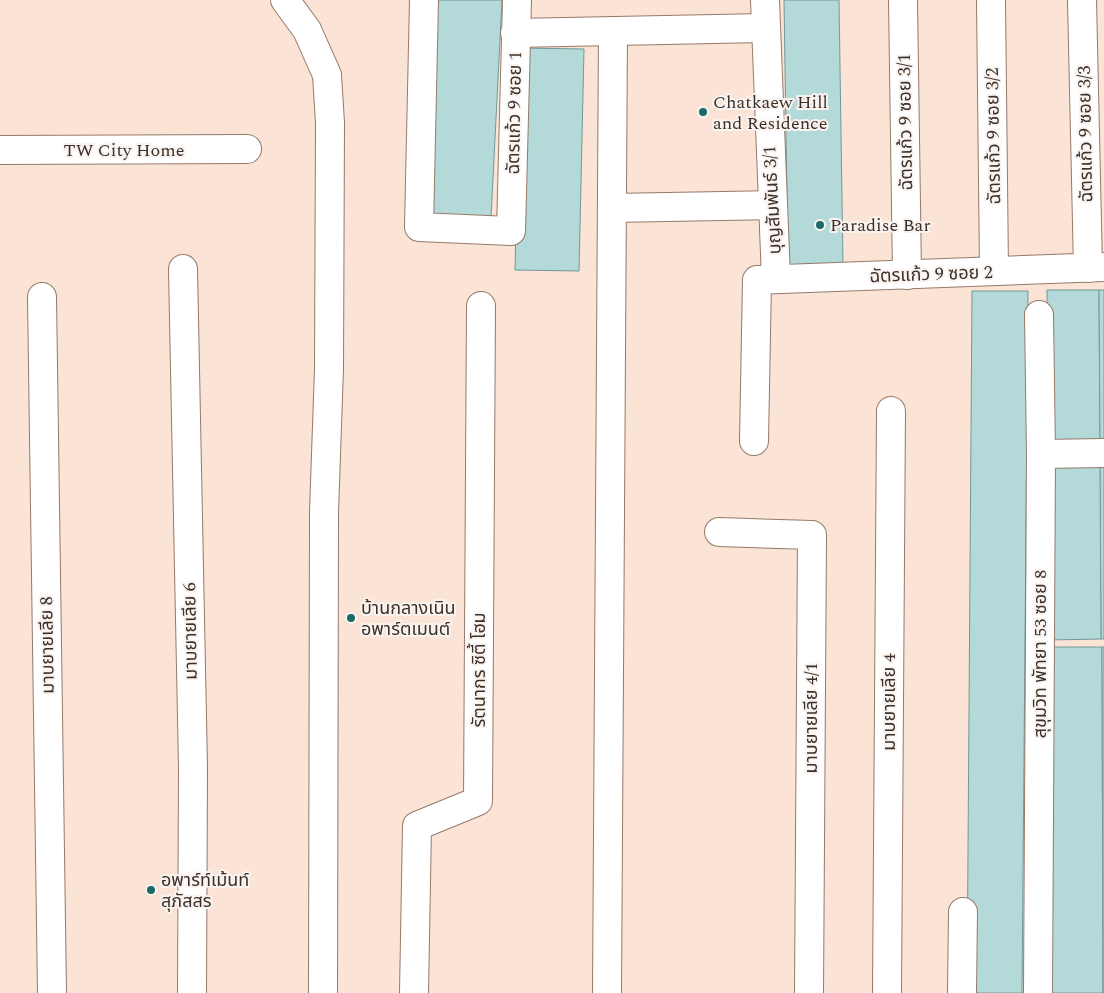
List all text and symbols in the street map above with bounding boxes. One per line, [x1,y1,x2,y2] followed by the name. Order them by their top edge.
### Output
[500,51,529,175] street label: ฉัตรแก้ว 9 ซอย 1
[891,53,920,191] street label: ฉัตรแก้ว 9 ซอย 3/1
[1071,65,1100,203] street label: ฉัตรแก้ว 9 ซอย 3/3
[979,67,1008,205] street label: ฉัตรแก้ว 9 ซอย 3/2
[713,89,828,137] place label: Chatkaew Hill and Residence
[697,106,709,118] marker: Chatkaew Hill and Residence
[64,137,185,164] street label: TW City Home
[756,145,789,255] street label: บุญสัมพันธ์ 3/1
[830,212,931,239] place label: Paradise Bar
[814,219,826,231] marker: Paradise Bar
[869,259,993,290] street label: ฉัตรแก้ว 9 ซอย 2
[1027,570,1054,738] street label: สุขุมวิท พัทยา 53 ซอย 8
[176,582,205,680] street label: มาบยายเลีย 6
[361,595,456,643] place label: บ้านกลางเนิน อพาร์ตเมนต์
[33,596,62,694] street label: มาบยายเลีย 8
[345,612,357,624] marker: บ้านกลางเนิน อพาร์ตเมนต์
[466,612,493,728] street label: รัตนากร ซิตี้ โฮม
[876,653,903,751] street label: มาบยายเลีย 4
[798,662,825,774] street label: มาบยายเลีย 4/1
[161,867,249,915] place label: อพาร์ท์เม้นท์ สุภัสสร
[145,884,157,896] marker: อพาร์ท์เม้นท์ สุภัสสร

